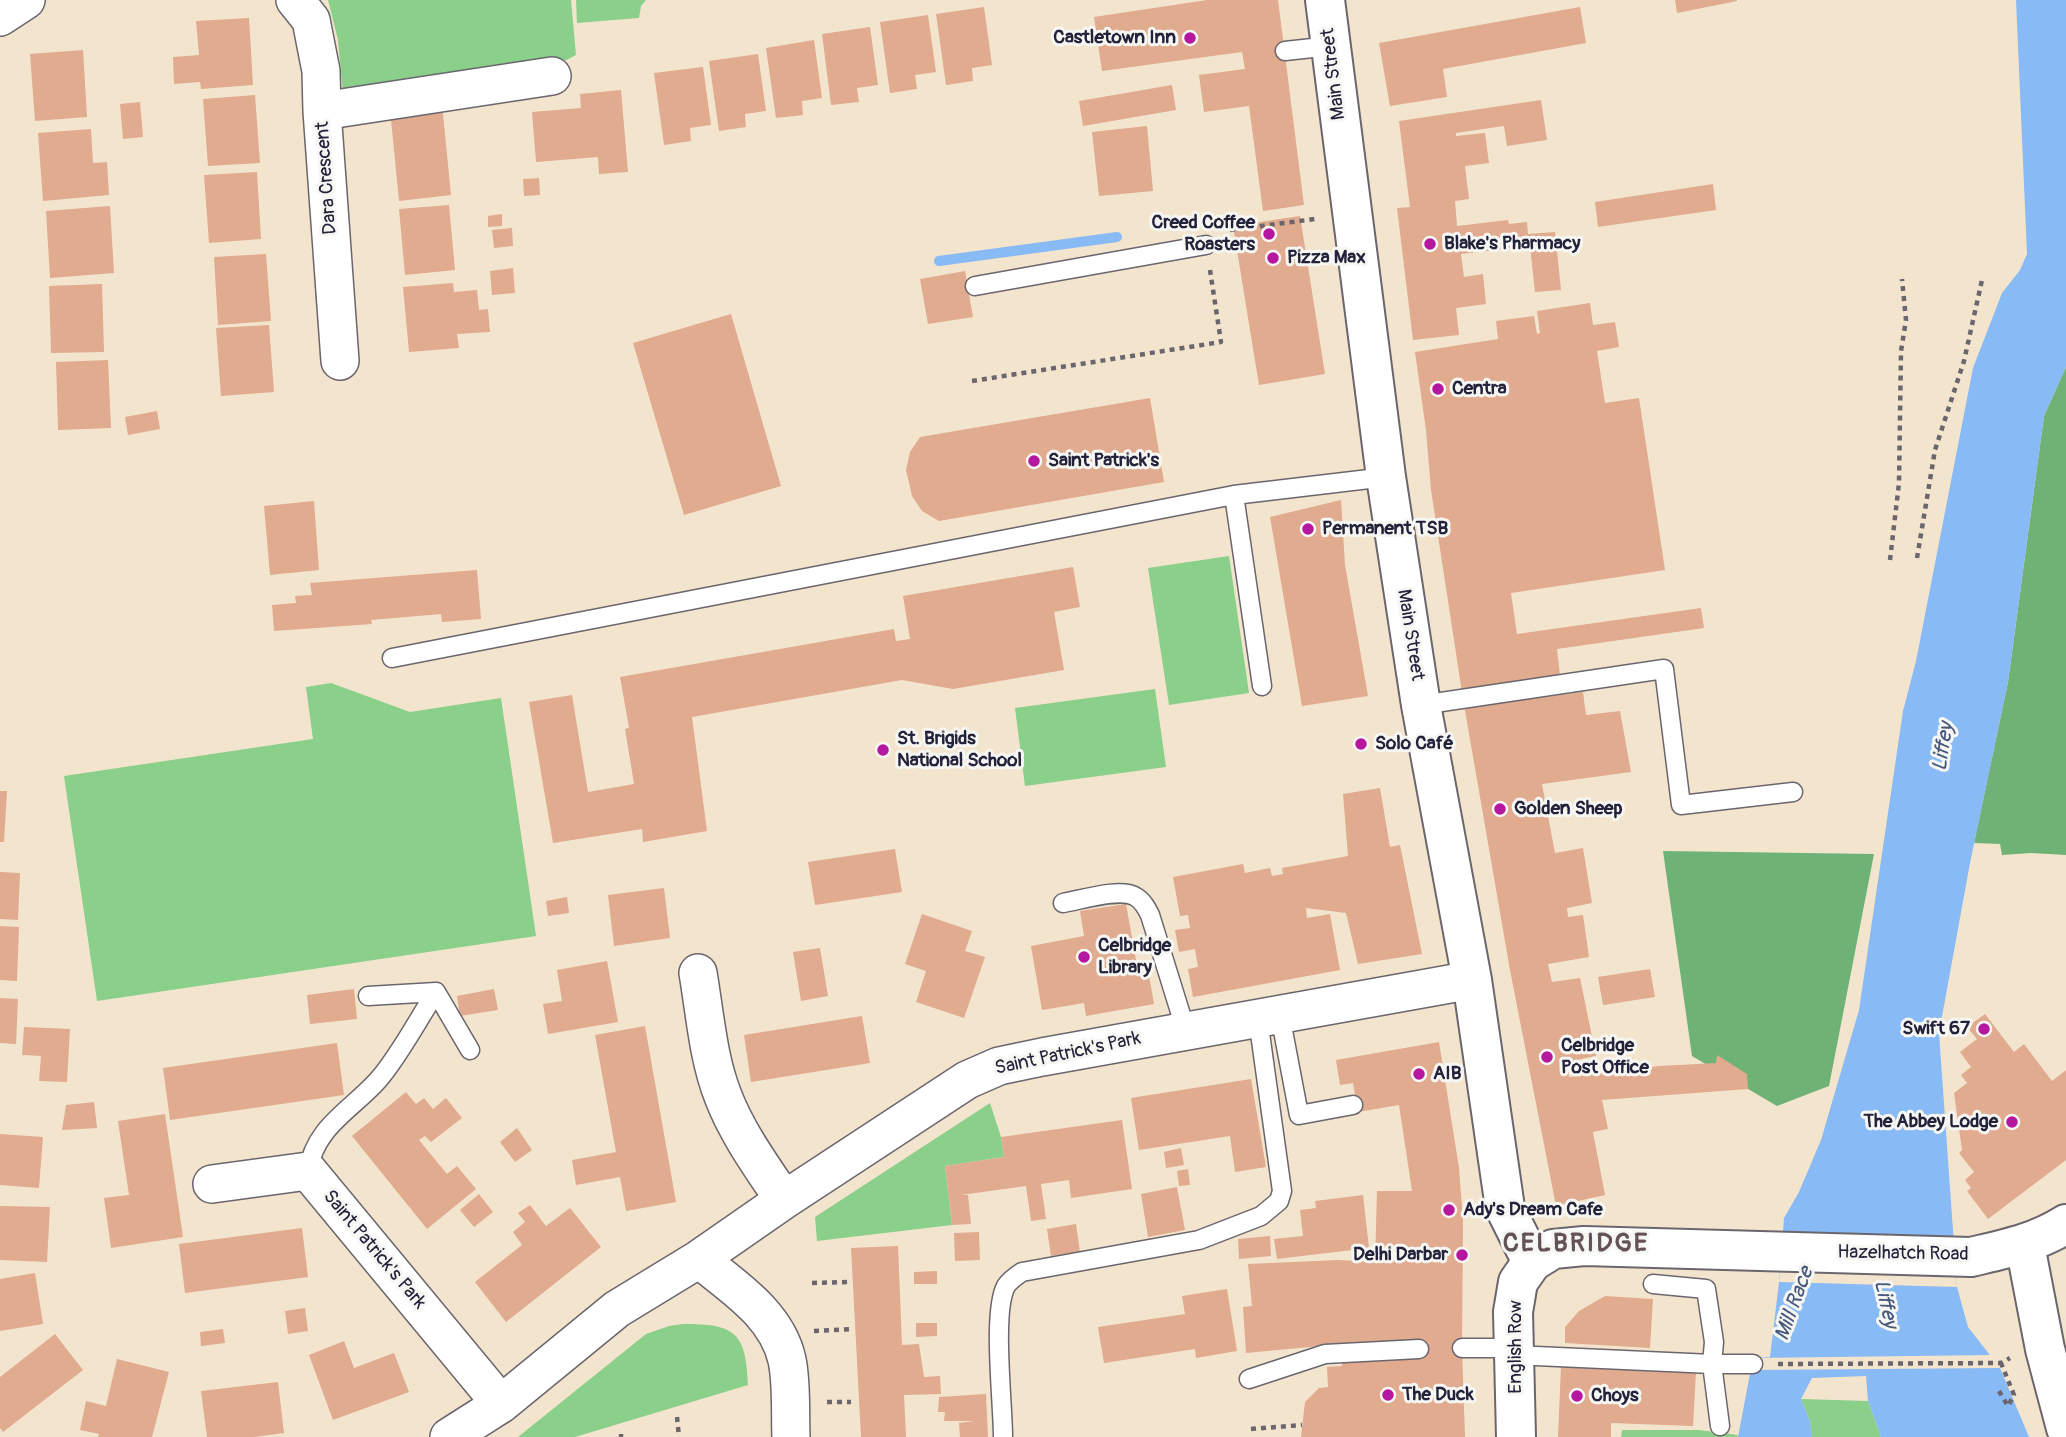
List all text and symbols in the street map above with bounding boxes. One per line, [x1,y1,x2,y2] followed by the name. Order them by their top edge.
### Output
[1053,27,1176,49] place label: Castletown Inn
[1317,27,1351,121] street label: Main Street
[1182,30,1198,46] marker: Castletown Inn
[312,121,342,235] street label: Dara Crescent
[1152,212,1255,256] place label: Creed Coffee Roasters
[1261,226,1277,242] marker: Creed Coffee Roasters
[1444,233,1580,255] place label: Blake's Pharmacy
[1422,236,1438,252] marker: Blake's Pharmacy
[1287,247,1366,269] place label: Pizza Max
[1265,250,1281,266] marker: Pizza Max
[1452,378,1507,400] place label: Centra
[1430,381,1446,397] marker: Centra
[1048,450,1159,472] place label: Saint Patrick's
[1026,453,1042,469] marker: Saint Patrick's
[1322,518,1448,540] place label: Permanent TSB
[1300,521,1316,537] marker: Permanent TSB
[1392,588,1428,682] street label: Main Street
[1928,721,1960,773] water label: Liffey
[897,728,1022,772] place label: St. Brigids National School
[1375,733,1454,755] place label: Solo Café
[1353,736,1369,752] marker: Solo Café
[875,742,891,758] marker: St. Brigids National School
[1514,798,1622,820] place label: Golden Sheep
[1492,801,1508,817] marker: Golden Sheep
[1098,935,1171,979] place label: Celbridge Library
[1076,949,1092,965] marker: Celbridge Library
[1902,1018,1970,1040] place label: Swift 67
[1976,1021,1992,1037] marker: Swift 67
[993,1027,1143,1081] street label: Saint Patrick's Park
[1561,1035,1649,1079] place label: Celbridge Post Office
[1539,1049,1555,1065] marker: Celbridge Post Office
[1433,1063,1461,1085] place label: AIB
[1411,1066,1427,1082] marker: AIB
[1863,1111,1998,1133] place label: The Abbey Lodge
[2004,1114,2020,1130] marker: The Abbey Lodge
[318,1186,430,1314] street label: Saint Patrick's Park
[1463,1199,1603,1221] place label: Ady's Dream Cafe
[1441,1202,1457,1218] marker: Ady's Dream Cafe
[1504,1228,1648,1260] district label: CELBRIDGE
[1837,1241,1969,1267] street label: Hazelhatch Road
[1353,1244,1448,1266] place label: Delhi Darbar
[1454,1247,1470,1263] marker: Delhi Darbar
[1770,1264,1820,1344] water label: Mill Race
[1868,1278,1902,1330] water label: Liffey
[1505,1300,1527,1394] street label: English Row
[1402,1384,1474,1406] place label: The Duck
[1591,1385,1638,1407] place label: Choys
[1380,1387,1396,1403] marker: The Duck
[1569,1388,1585,1404] marker: Choys

